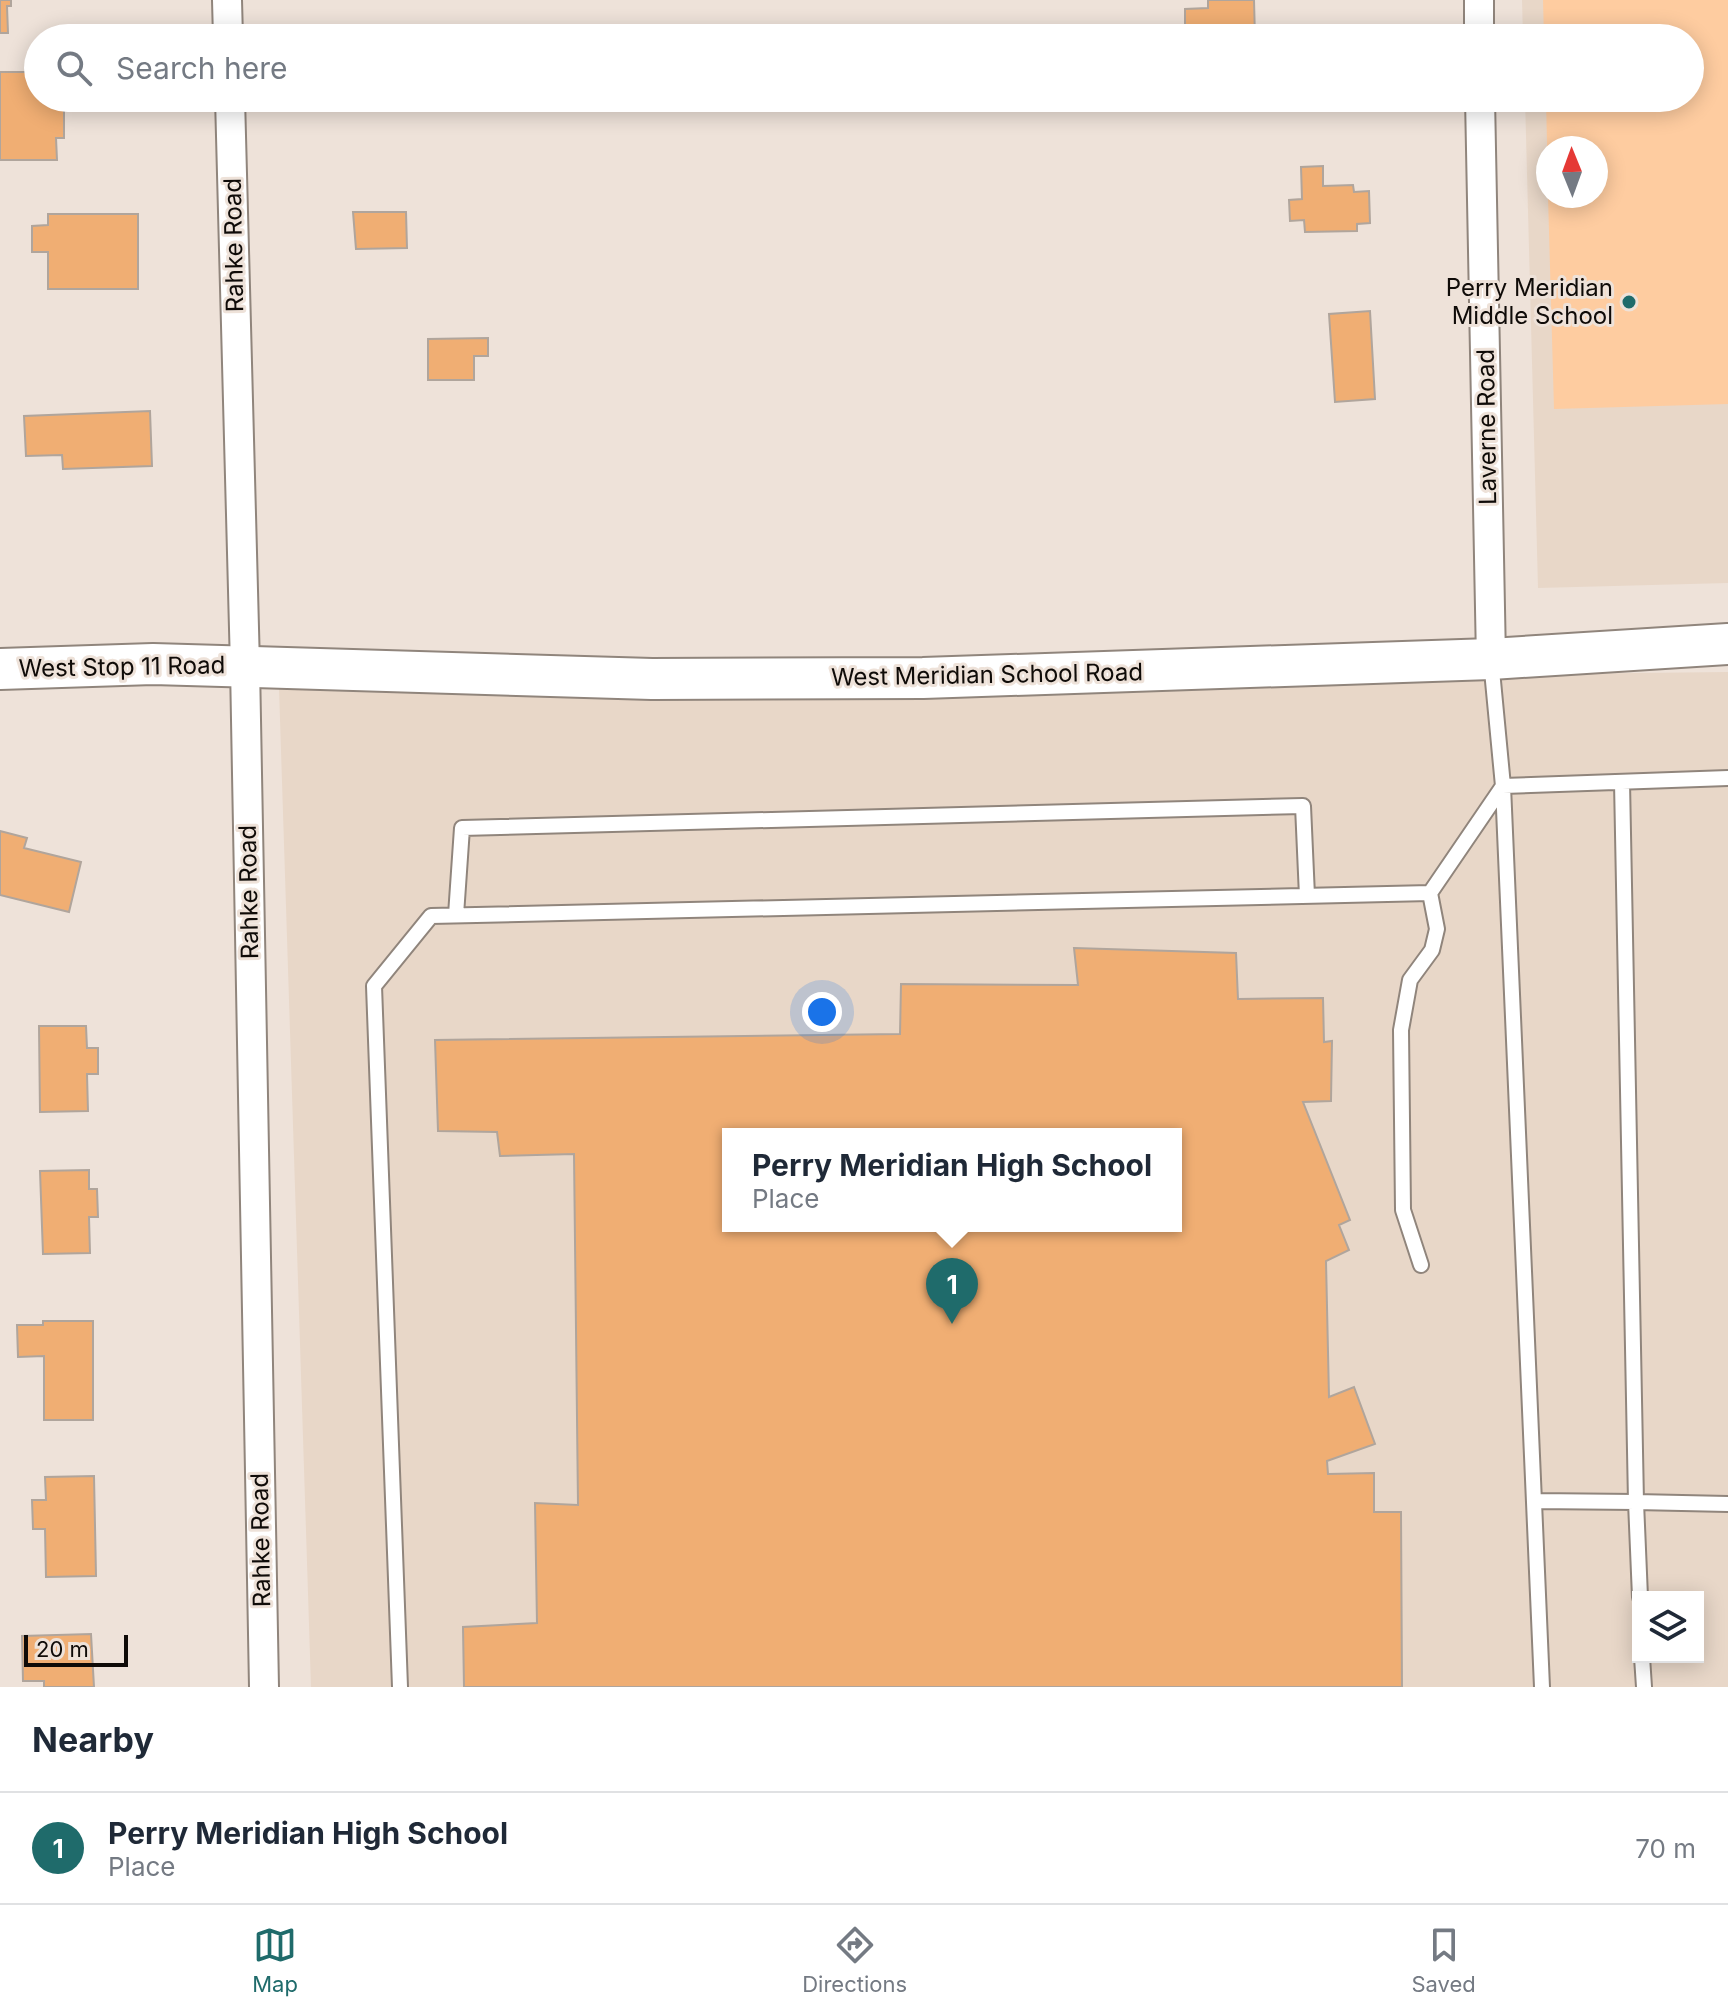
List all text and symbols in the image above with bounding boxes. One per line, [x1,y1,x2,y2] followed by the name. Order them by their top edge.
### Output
[24,24,1704,112] search box
[52,46,96,90] icon: search
[116,50,288,86] text: Search here
[1536,136,1608,208] north arrow
[218,178,249,312] street label: Rahke Road
[1446,273,1613,330] place label: Perry Meridian Middle School
[1620,293,1638,311] marker: Perry Meridian Middle School
[1471,349,1502,505] street label: Laverne Road
[18,650,226,683] street label: West Stop 11 Road
[831,657,1143,692] street label: West Meridian School Road
[233,825,264,959] street label: Rahke Road
[802,992,842,1032] your location
[722,1128,1182,1232] popup
[752,1147,1152,1183] text: Perry Meridian High School
[752,1183,819,1214] text: Place
[926,1258,978,1324] pin: 1
[245,1473,276,1607] street label: Rahke Road
[1632,1591,1704,1663] map controls
[1632,1591,1704,1663] button: layers
[24,1631,128,1667] scale bar
[36,1636,89,1662] text: 20 m
[32,1719,154,1760] text: Nearby
[108,1815,508,1851] text: Perry Meridian High School
[52,1833,64,1864] text: 1
[1635,1833,1696,1864] text: 70 m
[108,1851,176,1882] text: Place
[252,1923,298,1997] tab: Map
[802,1923,907,1997] tab: Directions
[1411,1923,1476,1997] tab: Saved

